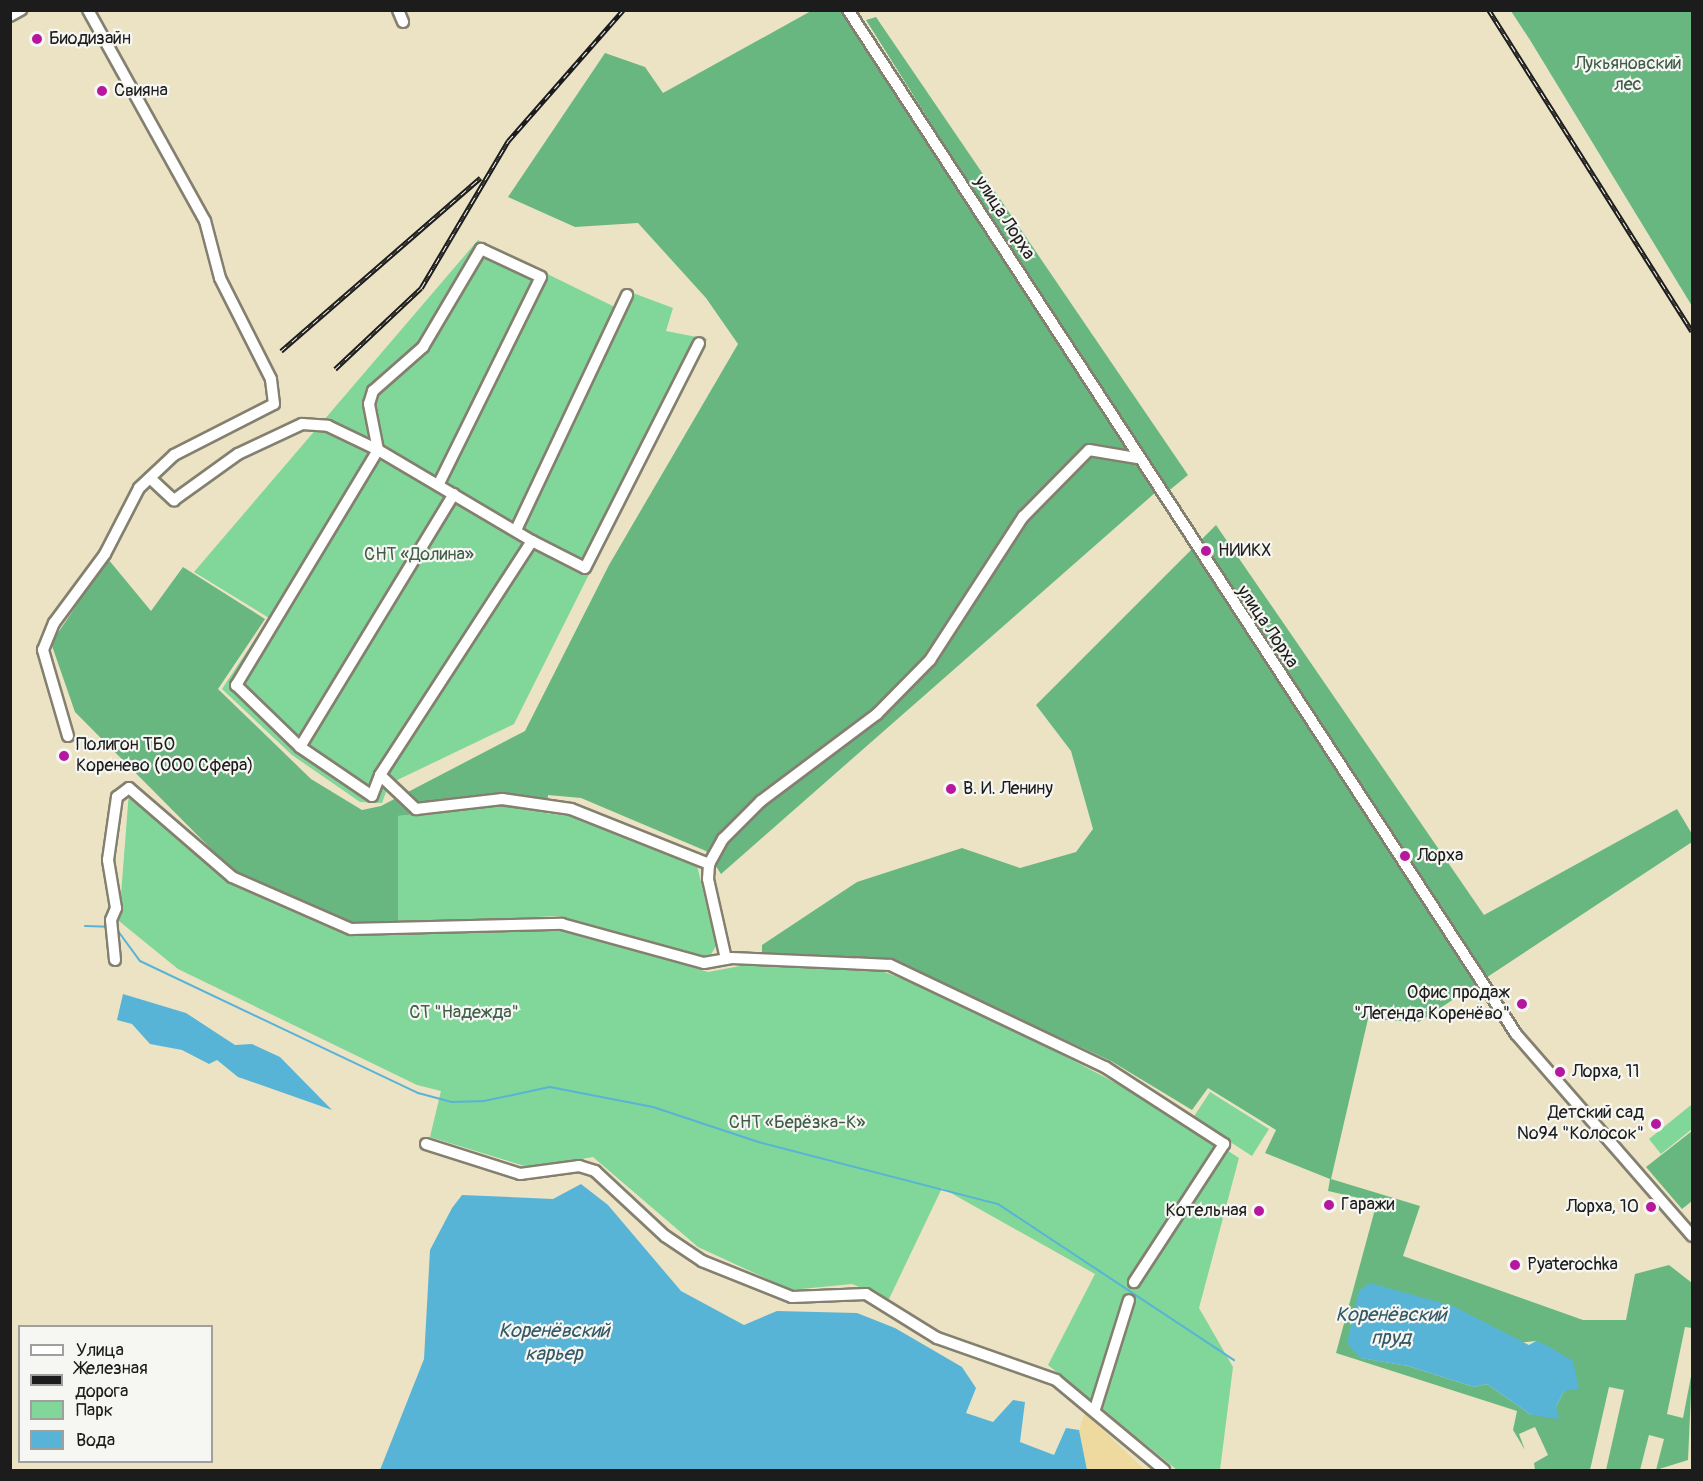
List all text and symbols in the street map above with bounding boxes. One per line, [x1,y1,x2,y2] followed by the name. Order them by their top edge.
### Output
[49,28,131,50] place label: Биодизайн
[30,32,44,46] marker: Биодизайн
[1574,54,1682,97] park label: Лукьяновский лес
[114,80,168,102] place label: Свияна
[95,84,109,98] marker: Свияна
[969,172,1039,264] street label: улица Лорха
[1218,540,1271,562] place label: НИИКХ
[364,544,474,566] park label: СНТ «Долина»
[1199,544,1213,558] marker: НИИКХ
[1231,582,1303,672] street label: улица Лорха
[76,735,253,777] place label: Полигон ТБО Коренево (ООО Сфера)
[57,749,71,763] marker: Полигон ТБО Коренево (ООО Сфера)
[963,778,1053,800] place label: В. И. Ленину
[944,782,958,796] marker: В. И. Ленину
[1417,845,1463,867] place label: Лорха
[1398,849,1412,863] marker: Лорха
[1354,983,1510,1026] place label: Офис продаж "Легенда Коренёво"
[1515,997,1529,1011] marker: Офис продаж "Легенда Коренёво"
[409,1002,519,1024] park label: СТ "Надежда"
[1572,1061,1640,1083] place label: Лорха, 11
[1553,1065,1567,1079] marker: Лорха, 11
[1517,1103,1644,1146] place label: Детский сад №94 "Колосок"
[729,1112,865,1134] park label: СНТ «Берёзка-К»
[1649,1117,1663,1131] marker: Детский сад №94 "Колосок"
[1341,1194,1394,1216] place label: Гаражи
[1566,1196,1639,1218] place label: Лорха, 10
[1322,1198,1336,1212] marker: Гаражи
[1166,1200,1247,1222] place label: Котельная
[1644,1200,1658,1214] marker: Лорха, 10
[1252,1204,1266,1218] marker: Котельная
[1527,1254,1618,1276] place label: Pyaterochka
[1508,1258,1522,1272] marker: Pyaterochka
[1335,1303,1447,1350] water label: Коренёвский пруд
[498,1318,610,1365] water label: Коренёвский карьер
[18,1325,213,1463] legend
[76,1339,124,1362] text: Улица
[75,1357,148,1403] text: Железная дорога
[76,1399,113,1422] text: Парк
[76,1429,115,1452] text: Вода

